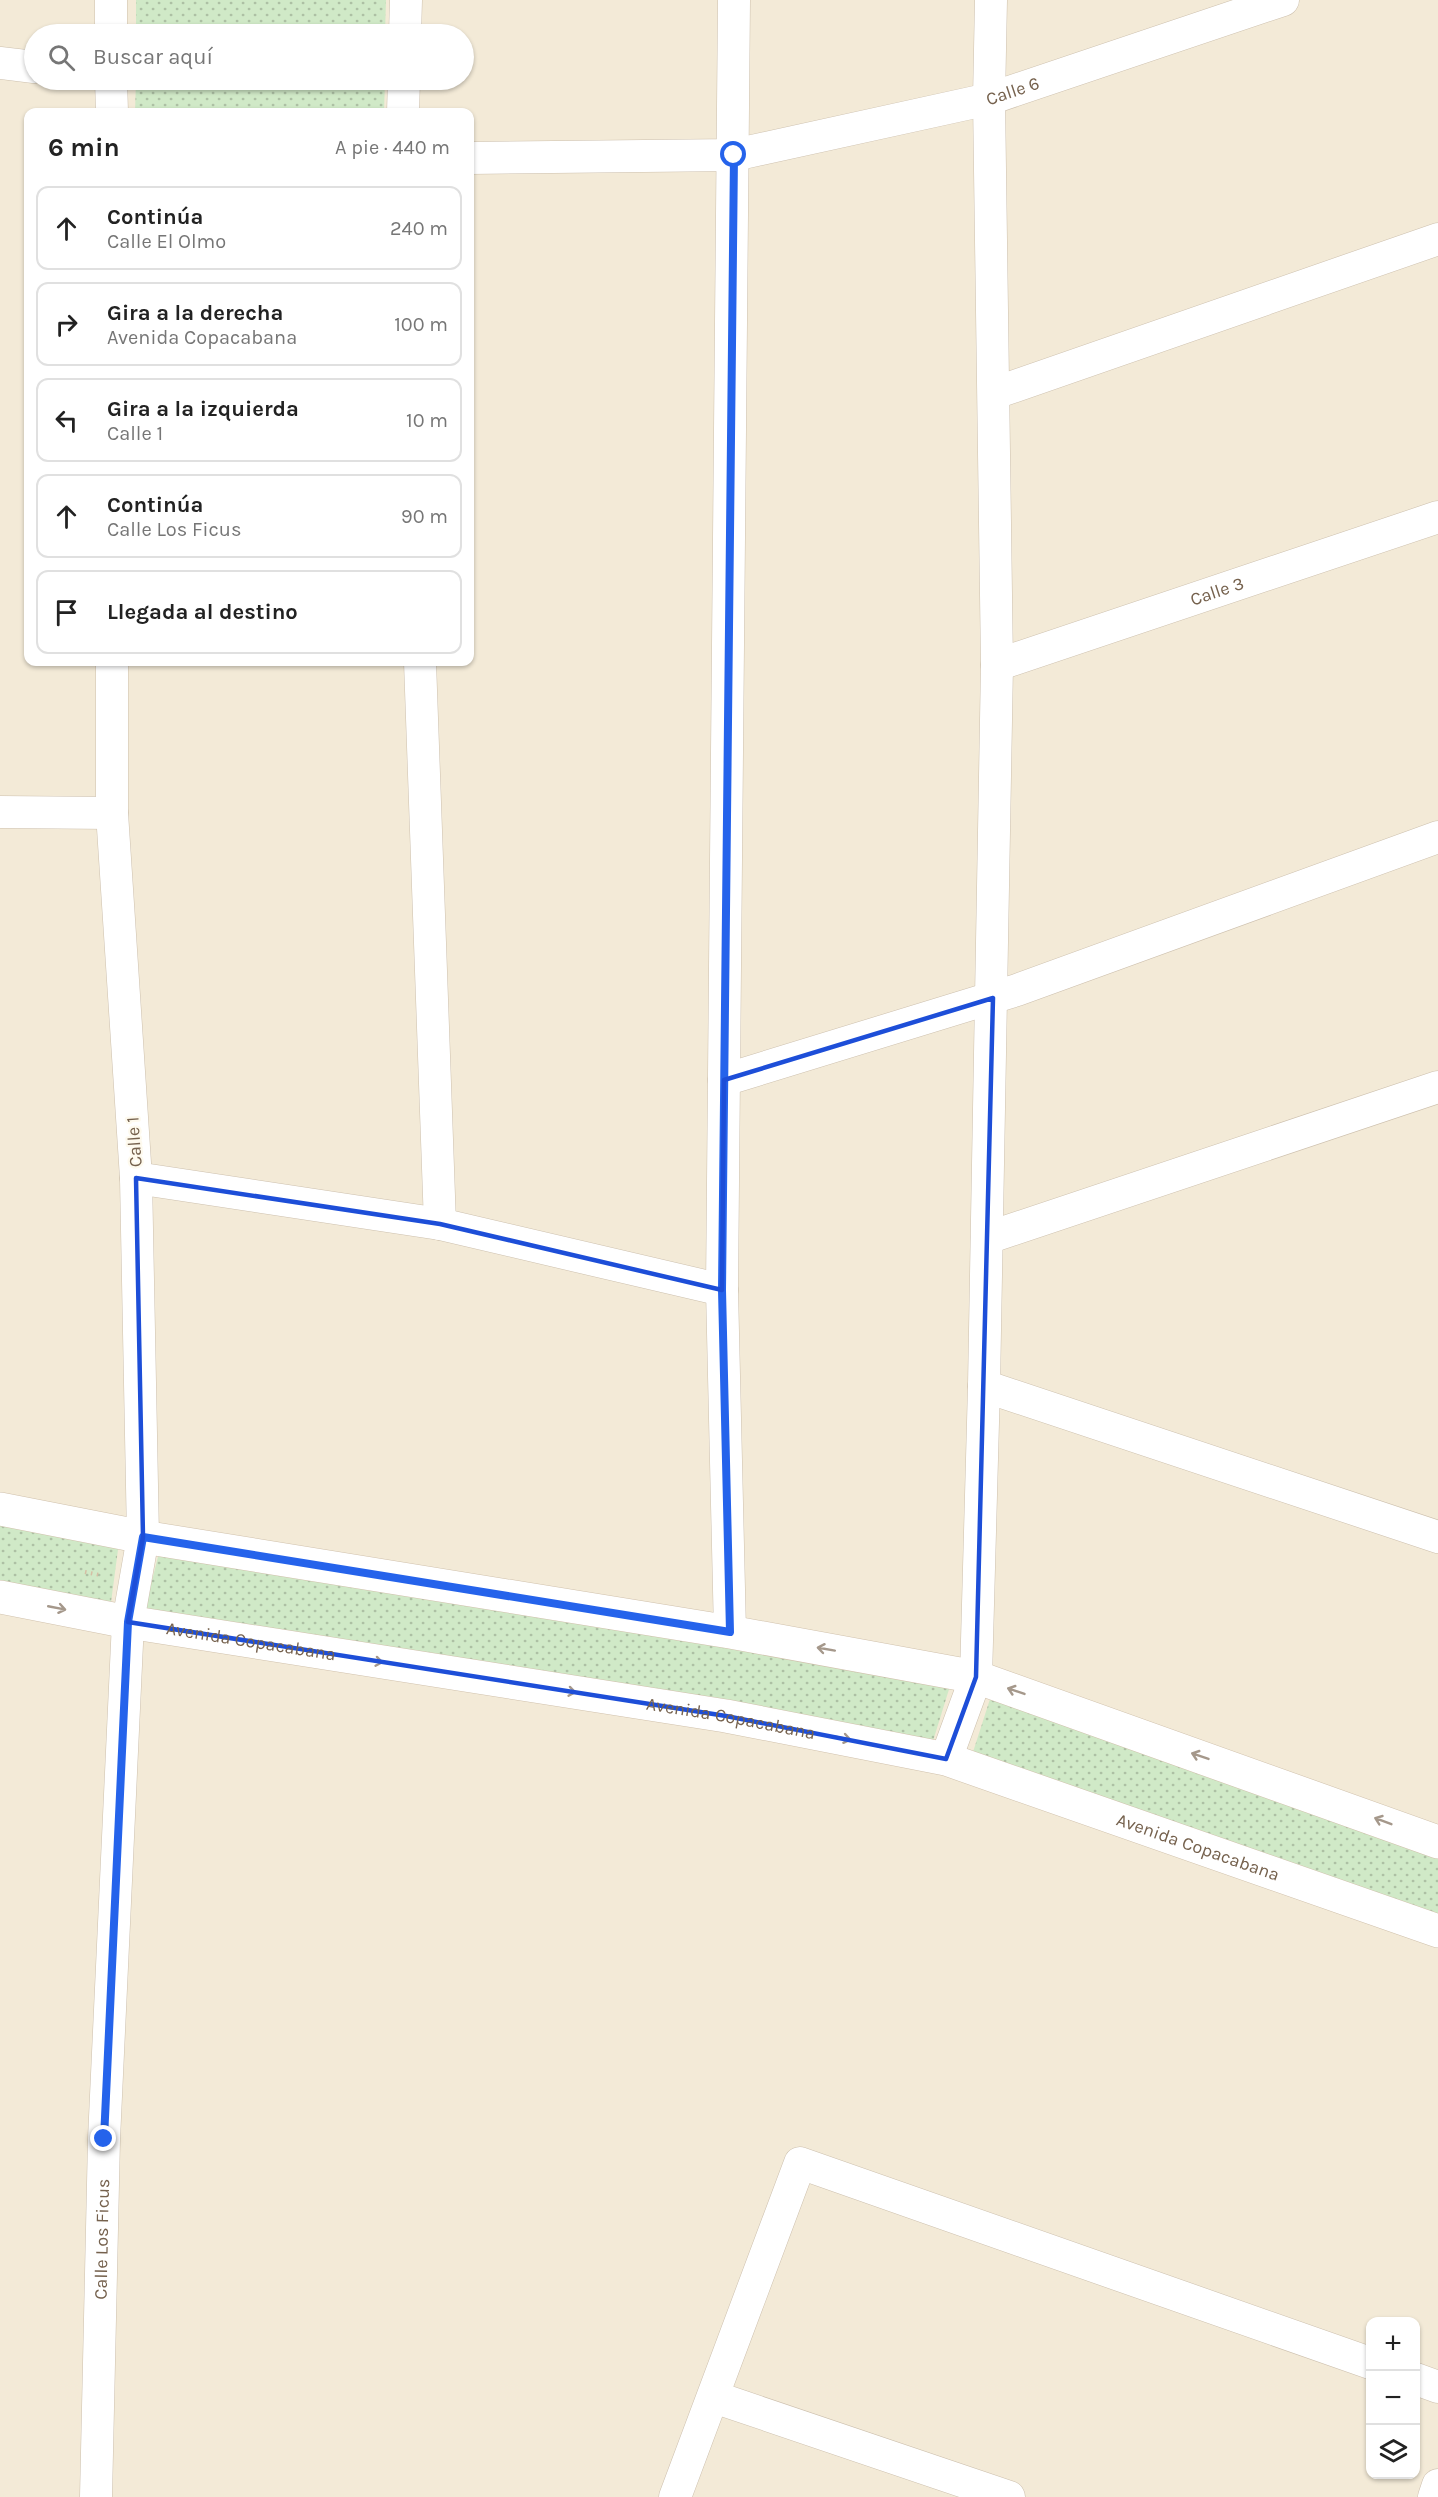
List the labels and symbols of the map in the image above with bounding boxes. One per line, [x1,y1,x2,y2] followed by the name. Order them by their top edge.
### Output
[983,72,1042,110] street label: Calle 6
[720,141,746,167] route start
[1187,572,1247,610] street label: Calle 3
[121,1116,147,1168] street label: Calle 1
[47,1603,67,1614] one-way arrow
[165,1617,337,1666] street label: Avenida Copacabana
[816,1643,836,1654] one-way arrow
[364,1655,383,1666] one-way arrow
[556,1685,576,1696] one-way arrow
[1007,1685,1026,1696] one-way arrow
[645,1693,817,1744] street label: Avenida Copacabana
[831,1733,851,1744] one-way arrow
[1191,1749,1210,1760] one-way arrow
[1114,1808,1283,1886] street label: Avenida Copacabana
[1374,1815,1393,1826] one-way arrow
[90,2125,116,2151] route end
[89,2178,114,2300] street label: Calle Los Ficus

